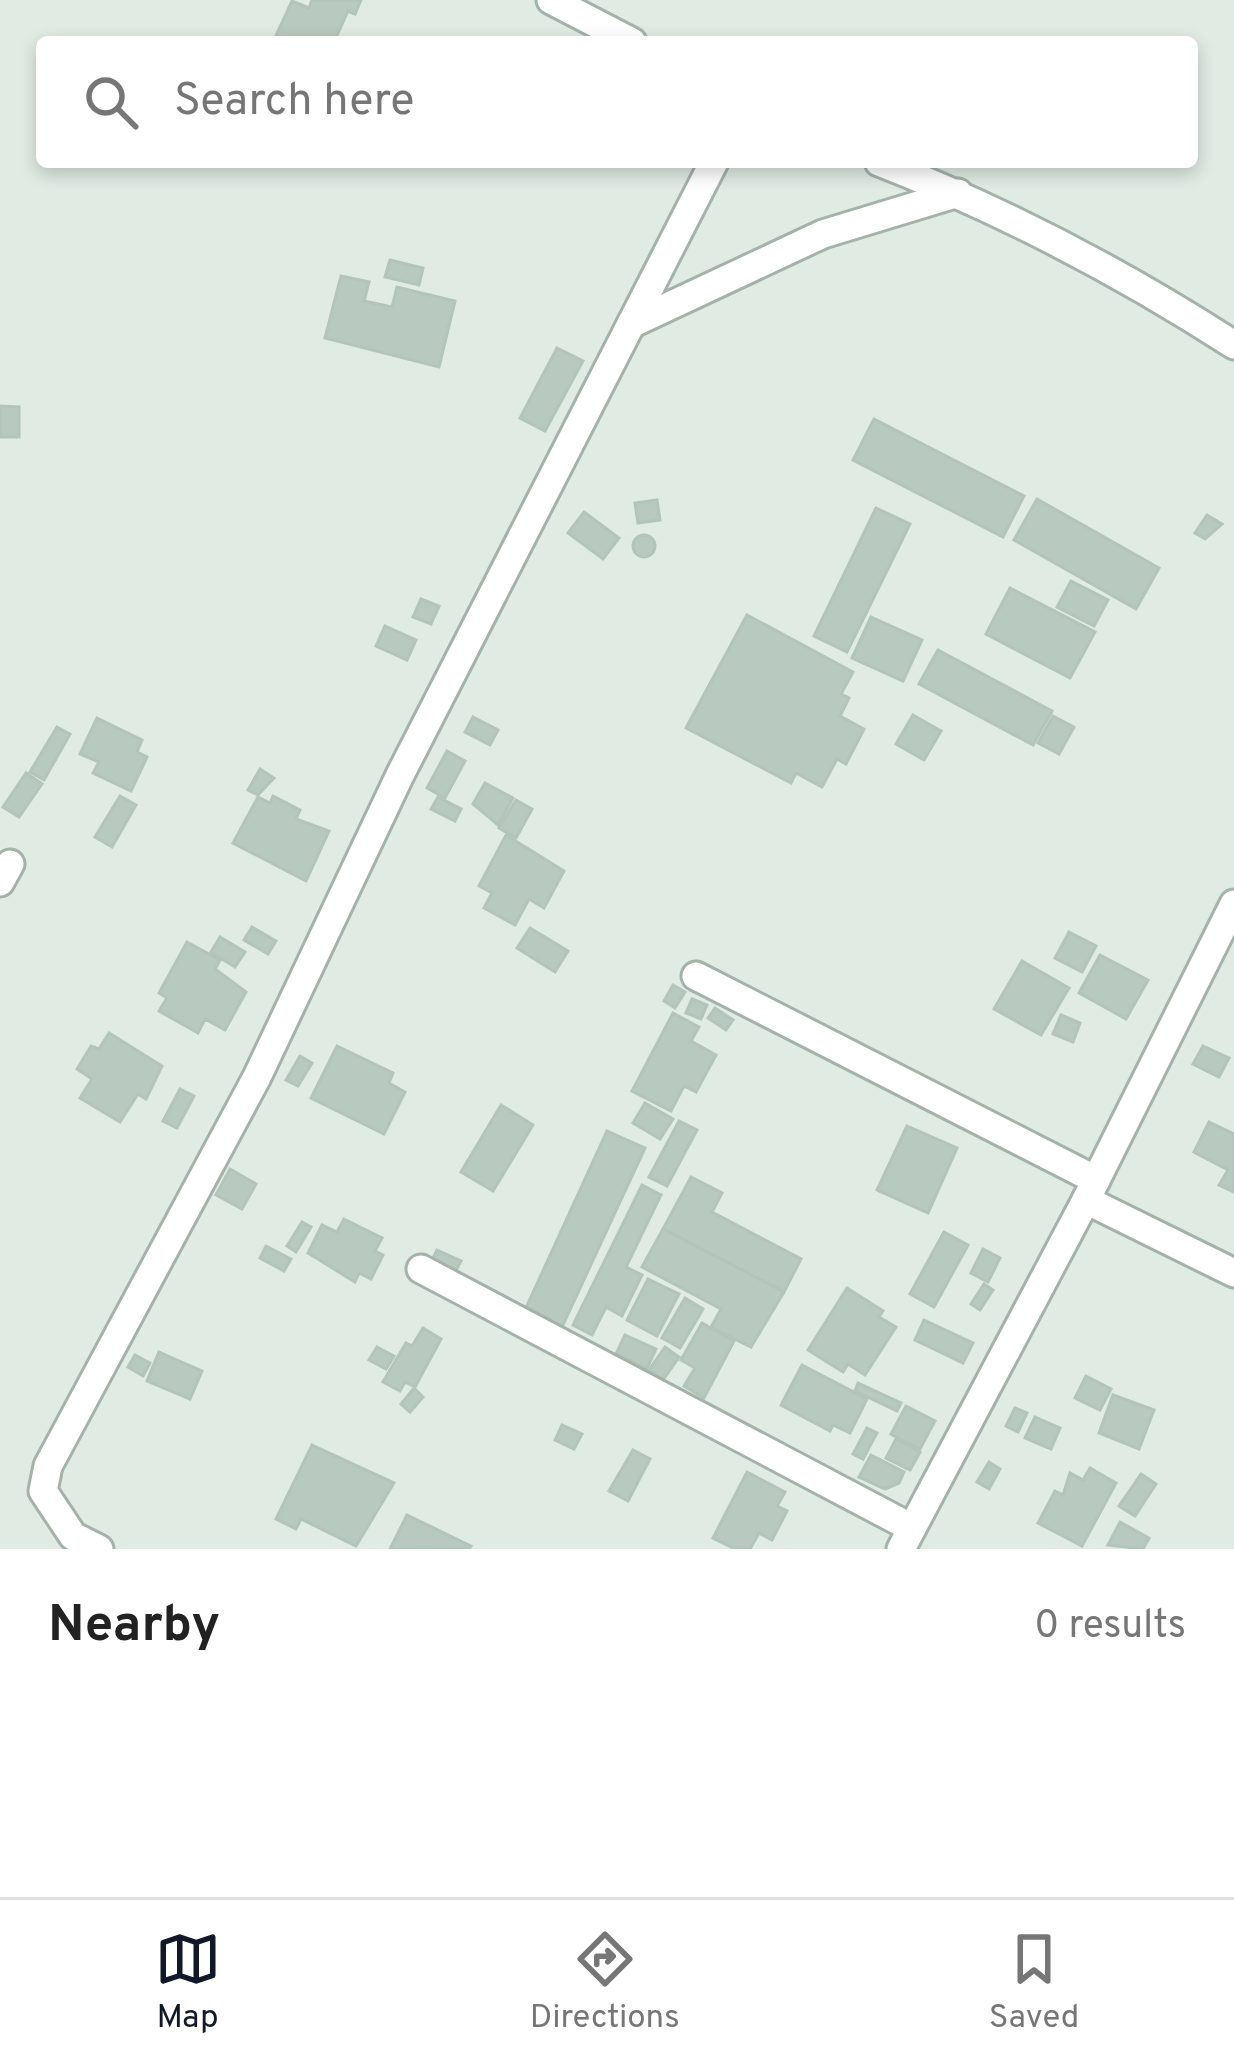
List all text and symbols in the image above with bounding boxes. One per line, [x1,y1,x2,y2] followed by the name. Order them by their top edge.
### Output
[36,36,1198,168] search box
[78,69,144,135] icon: search
[174,74,414,131] text: Search here
[48,1595,220,1660] text: Nearby
[1034,1603,1186,1652] text: 0 results
[155,1926,221,2040] tab: Map
[530,1926,680,2040] tab: Directions
[989,1926,1079,2040] tab: Saved

